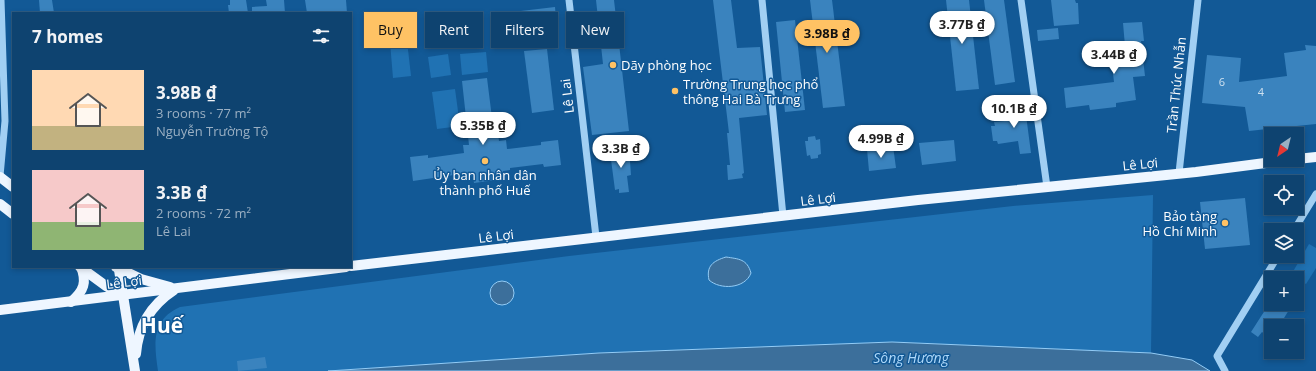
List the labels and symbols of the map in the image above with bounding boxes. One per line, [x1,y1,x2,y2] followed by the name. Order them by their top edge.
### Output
[925,11,999,45] pin: 3.77B ₫
[790,20,864,54] pin: 3.98B ₫
[1162,36,1190,134] street label: Trần Thúc Nhẫn
[1077,41,1151,75] pin: 3.44B ₫
[621,56,712,74] place label: Dãy phòng học
[608,60,618,70] marker: Dãy phòng học
[1219,74,1225,89] house number: 6
[683,75,819,108] place label: Trường Trung học phổ thông Hai Bà Trưng
[556,78,578,114] street label: Lê Lai
[1258,84,1265,99] house number: 4
[670,86,680,96] marker: Trường Trung học phổ thông Hai Bà Trưng
[977,95,1051,129] pin: 10.1B ₫
[446,112,520,146] pin: 5.35B ₫
[844,125,918,159] pin: 4.99B ₫
[1264,127,1304,167] north arrow
[588,135,654,169] pin: 3.3B ₫
[1121,153,1159,175] street label: Lê Lợi
[480,156,490,166] marker: Ủy ban nhân dân thành phố Huế
[433,166,537,199] place label: Ủy ban nhân dân thành phố Huế
[799,188,837,210] street label: Lê Lợi
[1142,207,1217,240] place label: Bảo tàng Hồ Chí Minh
[1220,218,1230,228] marker: Bảo tàng Hồ Chí Minh
[477,225,515,247] street label: Lê Lợi
[105,271,143,293] street label: Lê Lợi
[141,311,185,339] district label: Huế
[873,348,949,367] water label: Sông Hương

